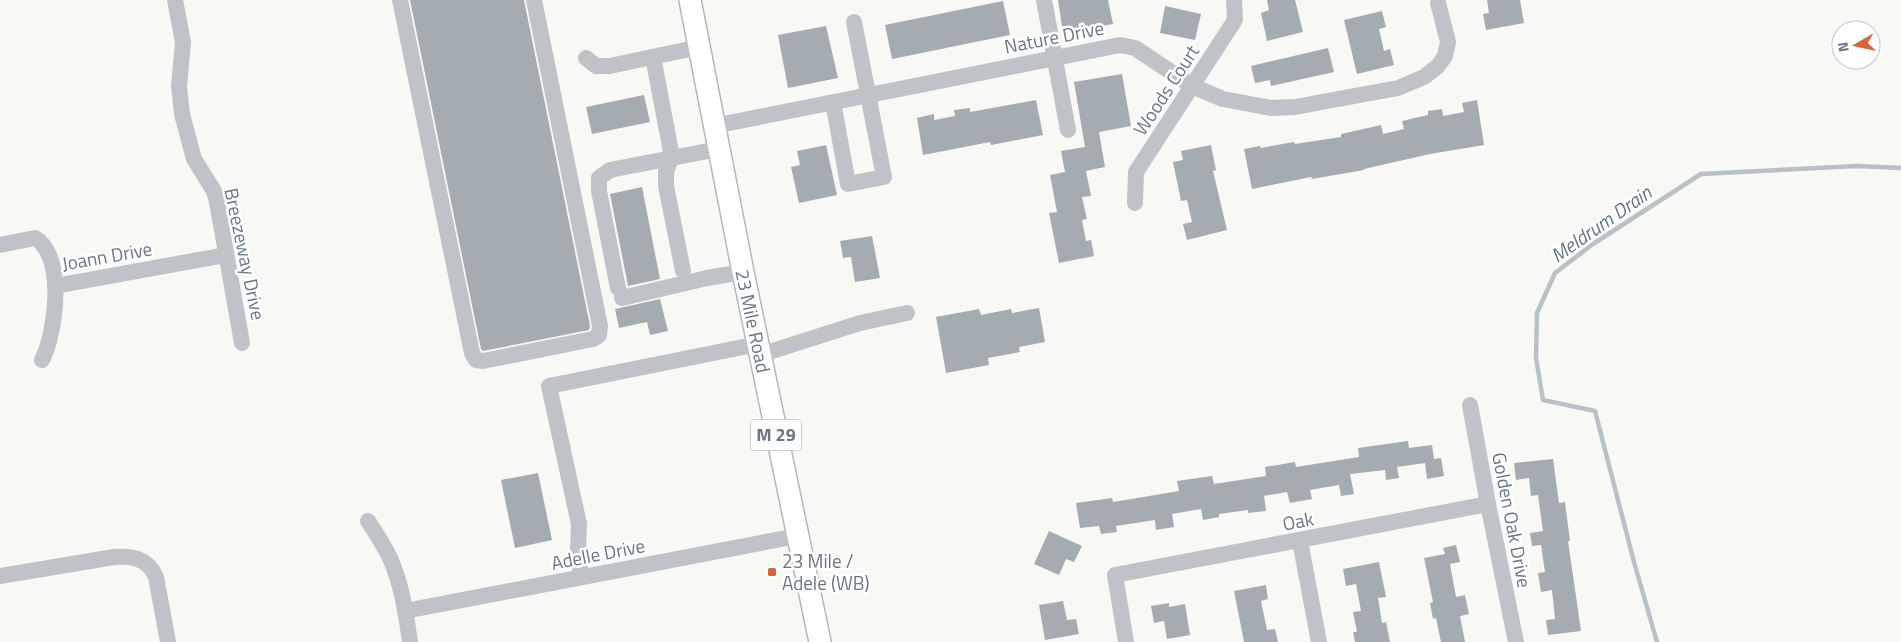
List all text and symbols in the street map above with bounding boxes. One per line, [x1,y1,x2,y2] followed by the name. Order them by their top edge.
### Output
[1002,13,1106,60] street label: Nature Drive
[1831,20,1881,70] north arrow
[1125,38,1206,141] street label: Woods Court
[1832,41,1854,54] text: N
[1544,177,1659,270] water label: Meldrum Drain
[217,185,274,322] street label: Breezeway Drive
[60,233,154,278] street label: Joann Drive
[728,267,779,375] street label: 23 Mile Road
[751,420,801,450] road number: M 29
[1485,450,1540,590] street label: Golden Oak Drive
[1280,503,1316,538] street label: Oak
[549,530,647,577] street label: Adelle Drive
[782,546,870,597] place label: 23 Mile / Adele (WB)
[766,566,778,578] marker: 23 Mile / Adele (WB)

